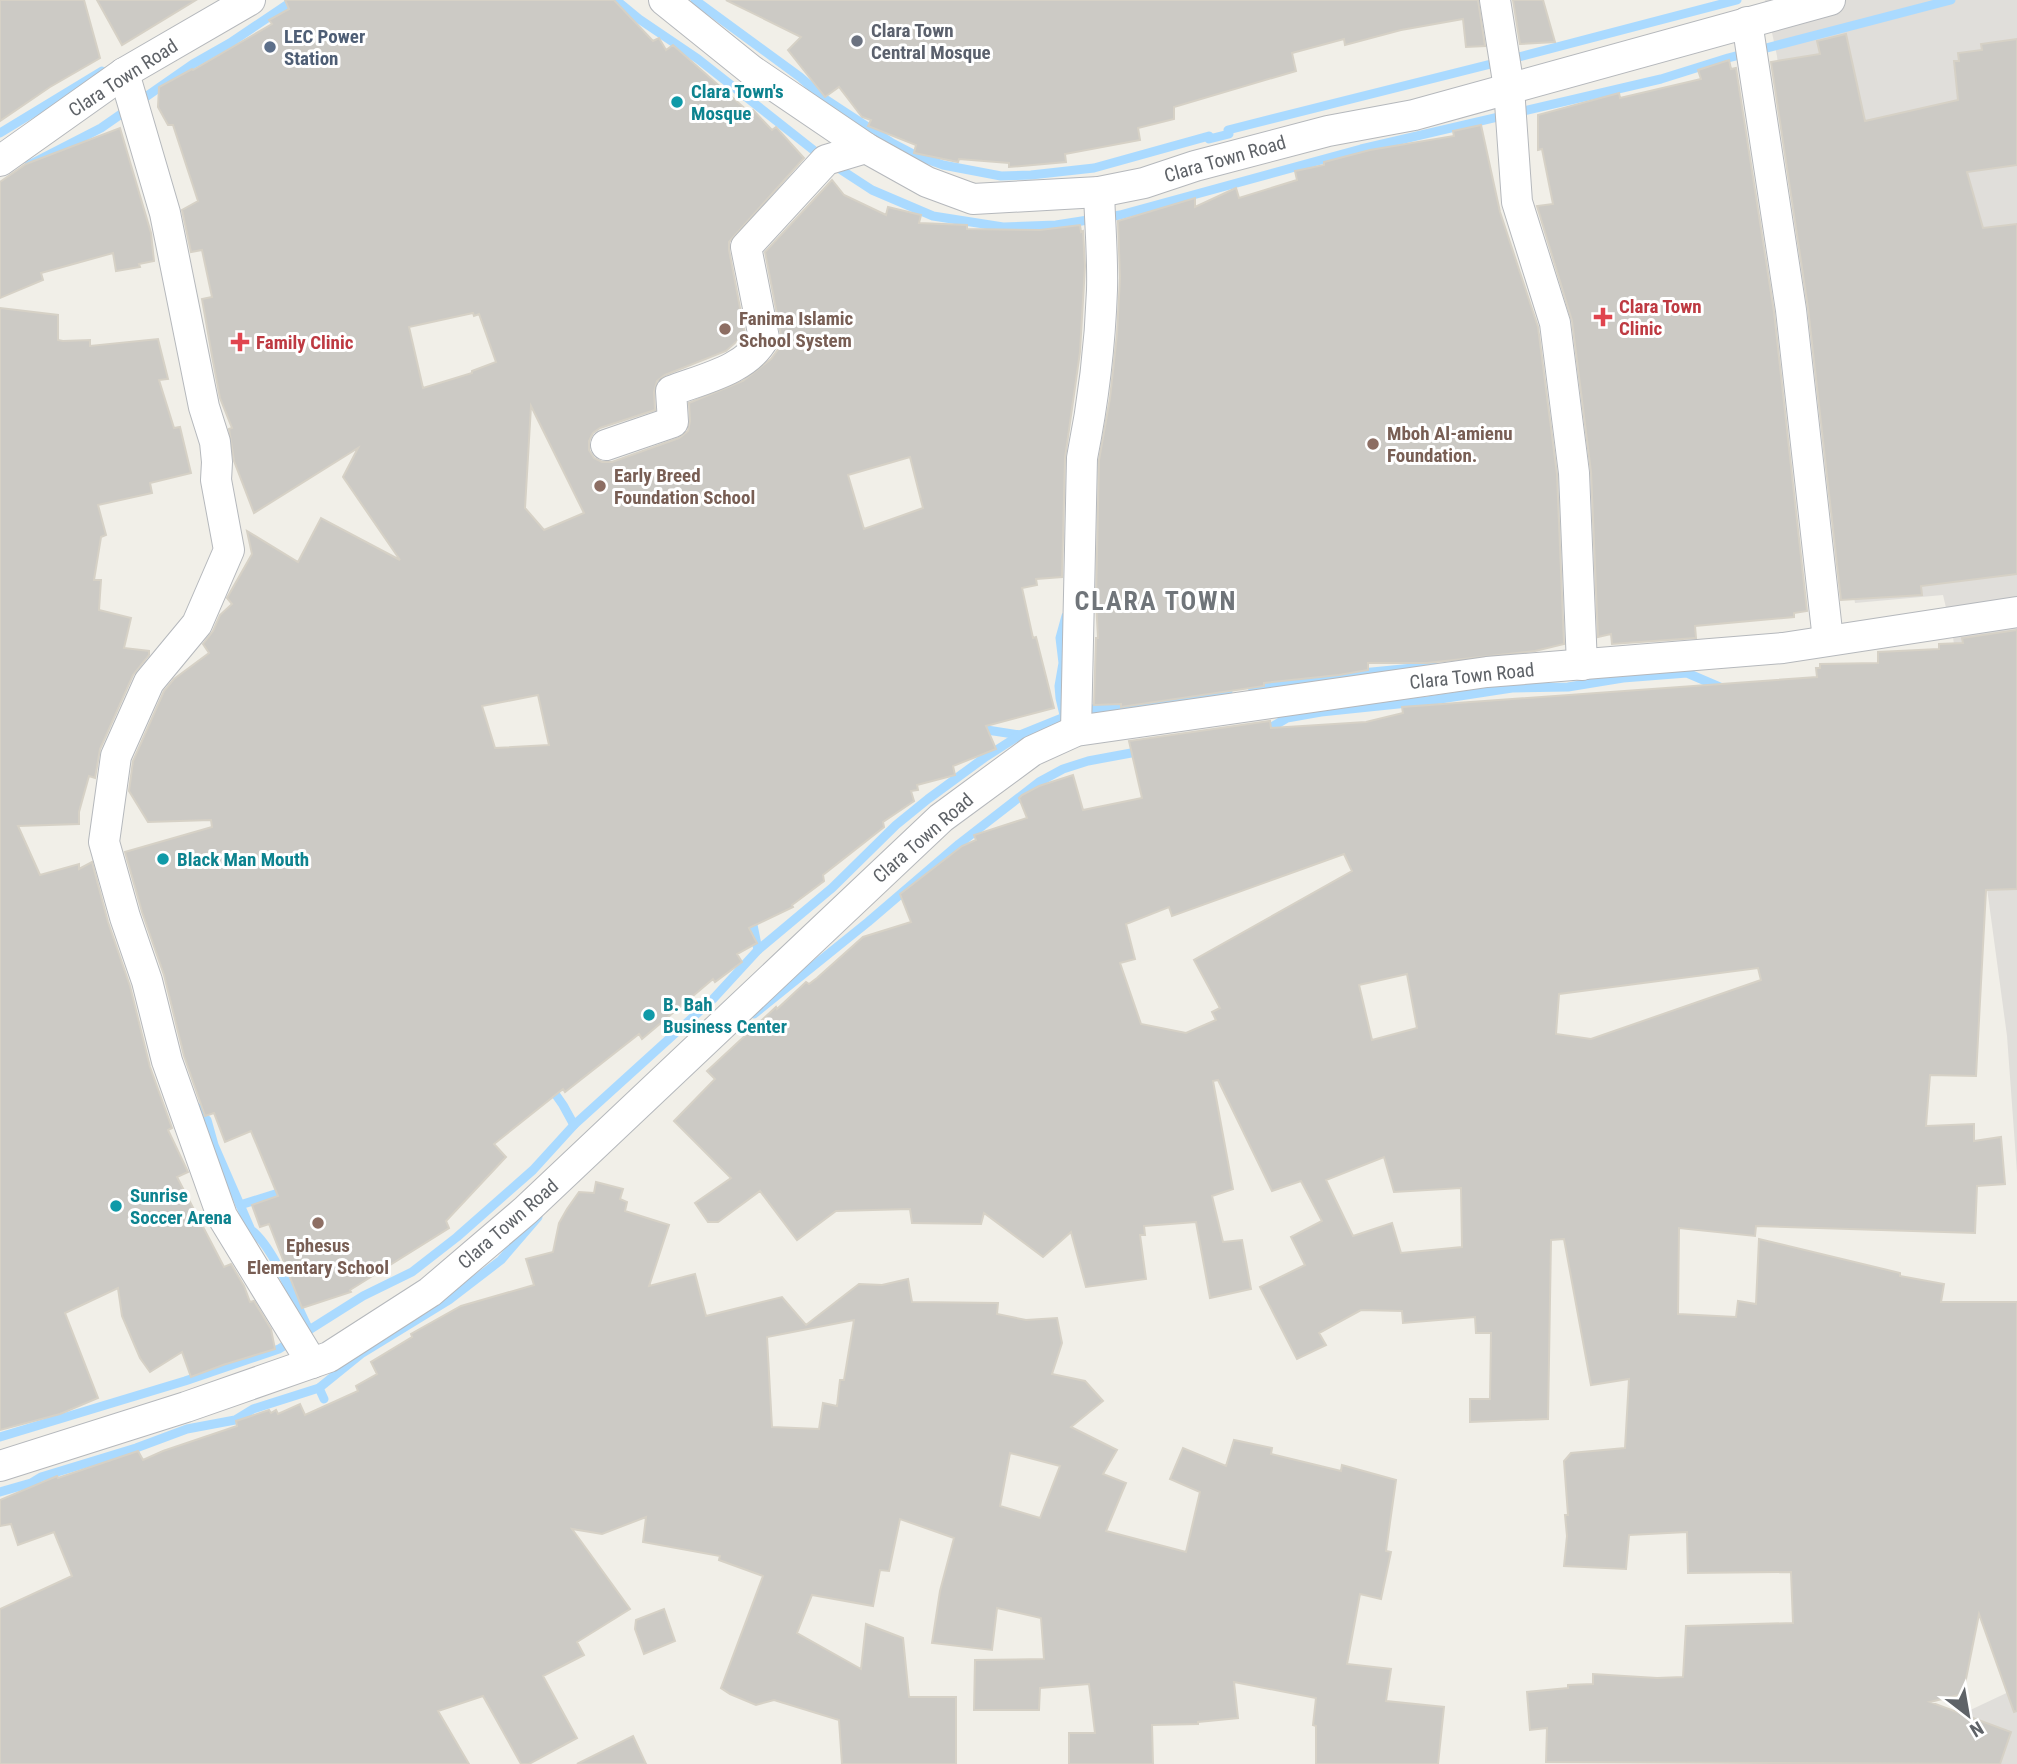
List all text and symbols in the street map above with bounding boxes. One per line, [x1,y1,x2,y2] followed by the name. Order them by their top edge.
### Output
[871,19,991,64] place label: Clara Town Central Mosque
[284,25,365,70] place label: LEC Power Station
[849,33,865,49] marker: Clara Town Central Mosque
[64,34,182,122] street label: Clara Town Road
[262,39,278,55] marker: LEC Power Station
[691,80,784,125] place label: Clara Town's Mosque
[669,94,685,110] marker: Clara Town's Mosque
[1162,131,1288,187] street label: Clara Town Road
[1619,295,1702,340] place label: Clara Town Clinic
[739,307,854,352] place label: Fanima Islamic School System
[1593,307,1613,327] marker: Clara Town Clinic
[717,321,733,337] marker: Fanima Islamic School System
[256,331,354,354] place label: Family Clinic
[230,332,250,352] marker: Family Clinic
[1387,422,1513,467] place label: Mboh Al-amienu Foundation.
[1365,436,1381,452] marker: Mboh Al-amienu Foundation.
[614,464,755,509] place label: Early Breed Foundation School
[592,478,608,494] marker: Early Breed Foundation School
[1074,586,1238,616] district label: CLARA TOWN
[1408,658,1536,694] street label: Clara Town Road
[868,788,978,888] street label: Clara Town Road
[177,848,309,871] place label: Black Man Mouth
[155,851,171,867] marker: Black Man Mouth
[663,993,787,1038] place label: B. Bah Business Center
[641,1007,657,1023] marker: B. Bah Business Center
[453,1174,563,1274] street label: Clara Town Road
[130,1184,232,1229] place label: Sunrise Soccer Arena
[108,1198,124,1214] marker: Sunrise Soccer Arena
[310,1215,326,1231] marker: Ephesus Elementary School
[247,1234,389,1279] place label: Ephesus Elementary School
[1933,1680,2003,1750] north arrow
[1966,1716,1987,1742] text: N

